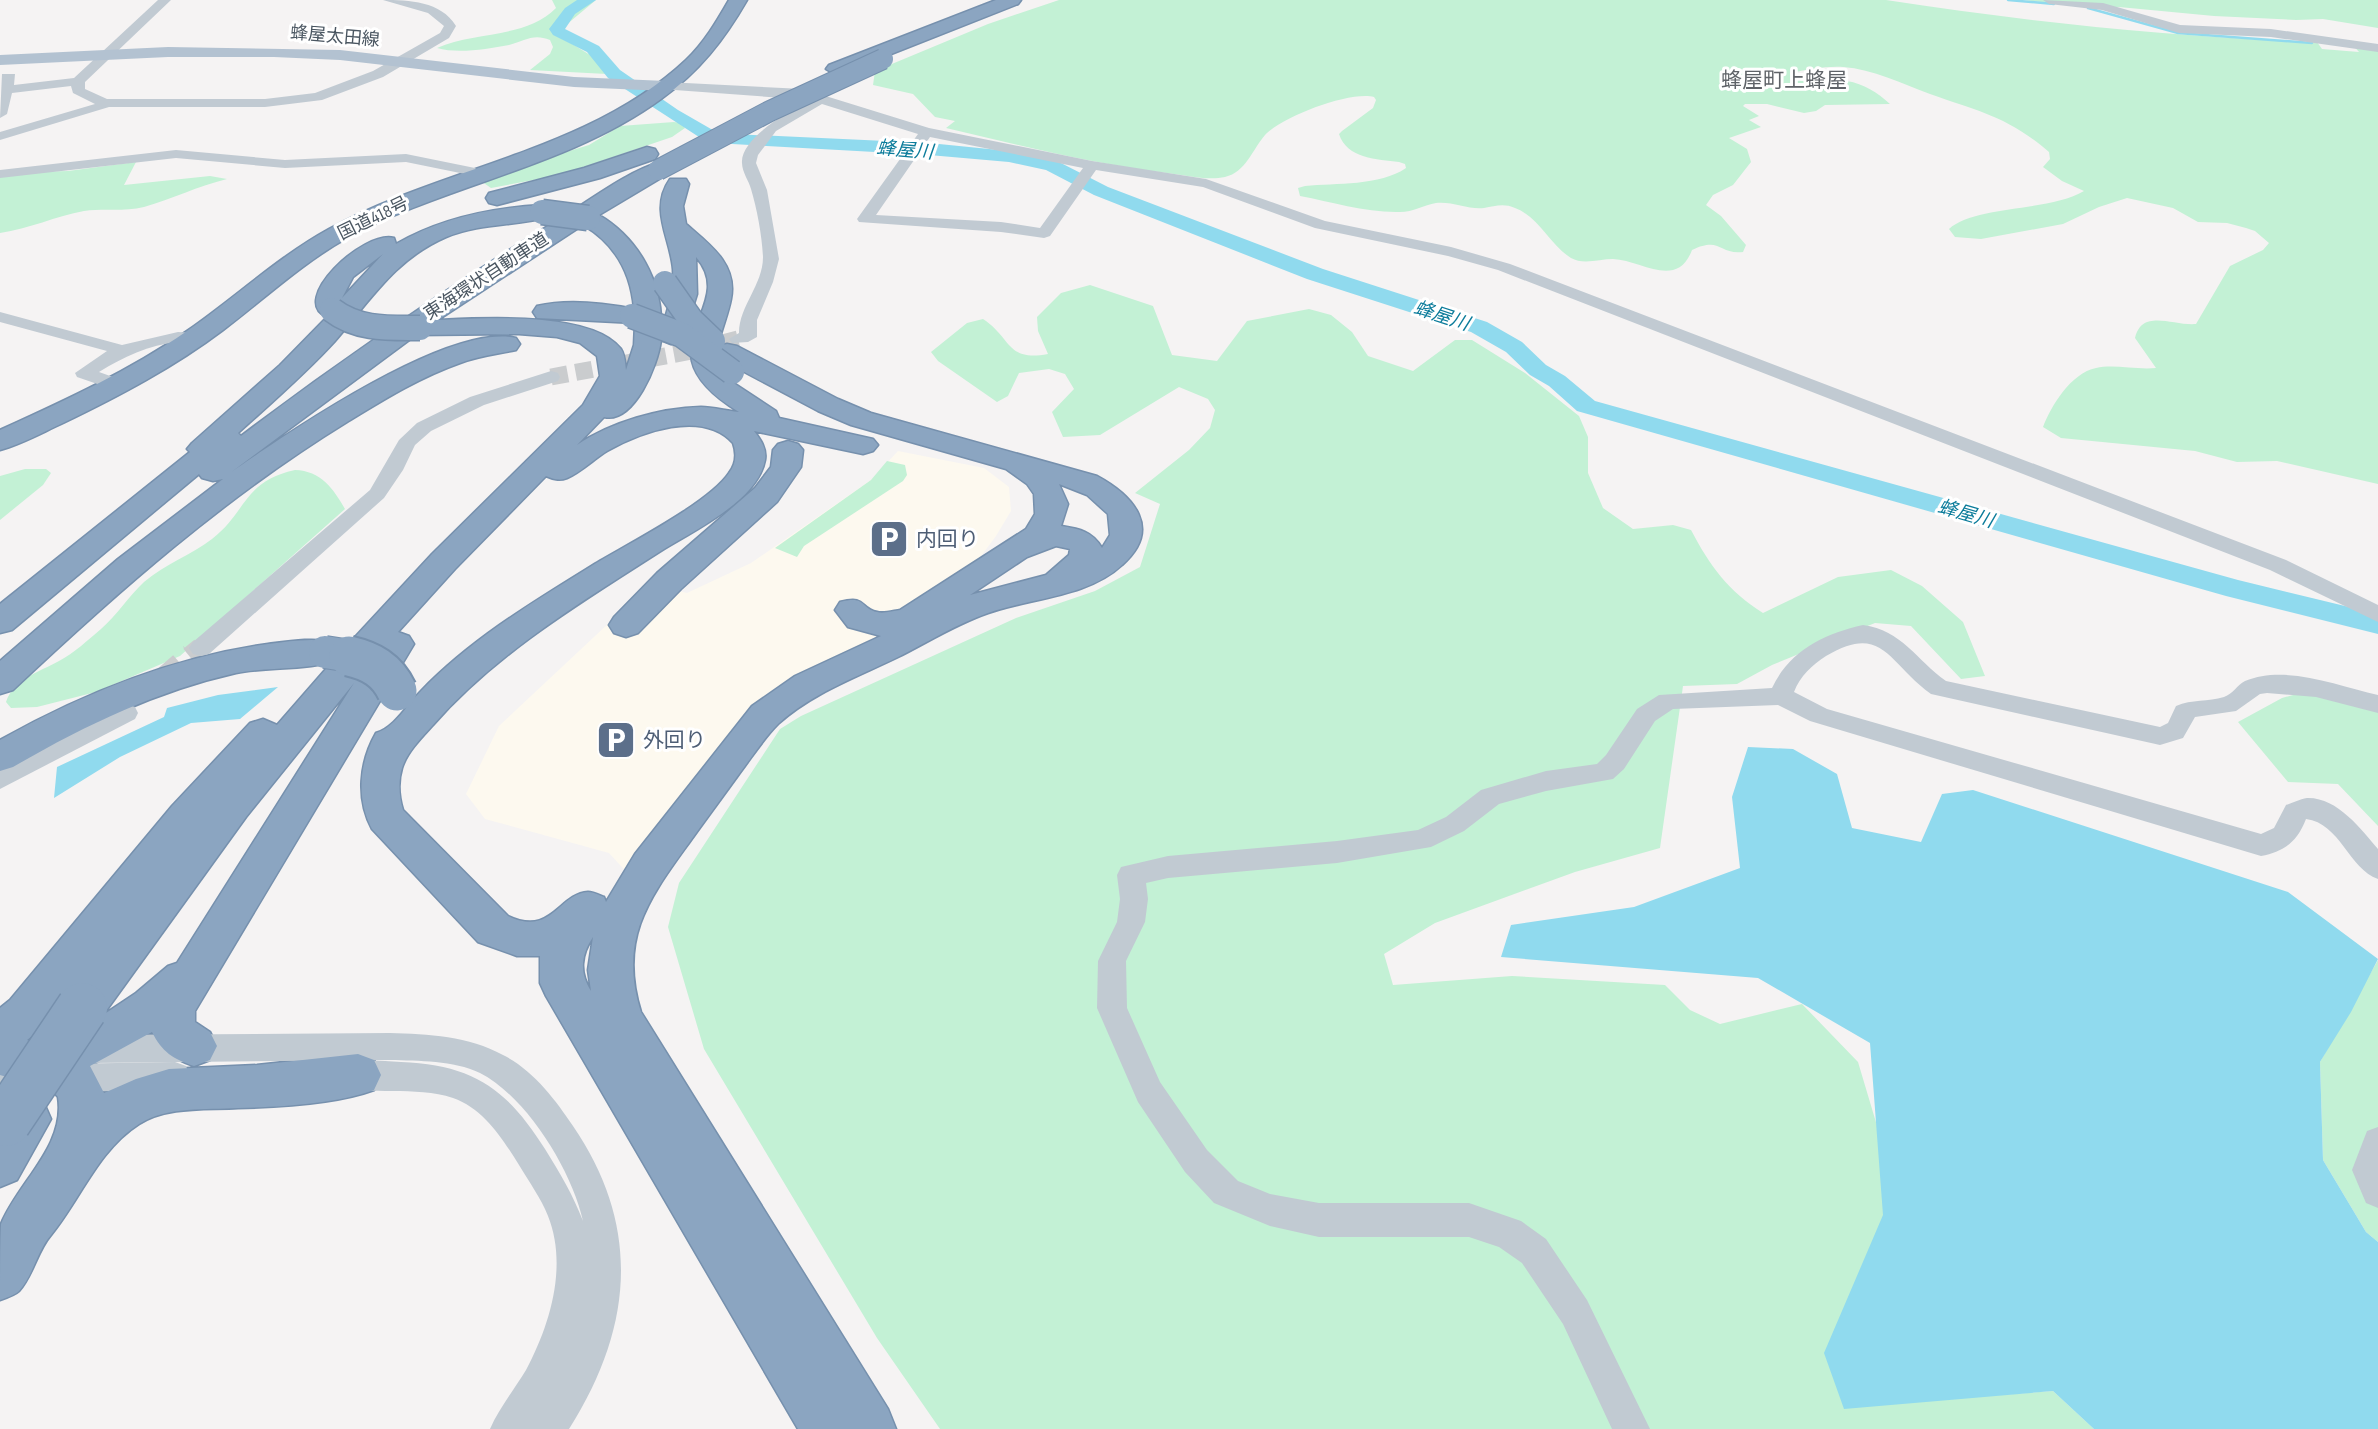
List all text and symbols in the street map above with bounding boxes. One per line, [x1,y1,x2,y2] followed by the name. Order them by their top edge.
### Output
[289,22,381,51] street label: 蜂屋太田線
[1721,68,1847,93] district label: 蜂屋町上蜂屋
[875,137,936,165] water label: 蜂屋川
[335,192,412,244] street label: 国道418号
[420,228,552,324] street label: 東海環状自動車道
[1411,297,1474,337] water label: 蜂屋川
[1935,496,1998,534] water label: 蜂屋川
[868,518,910,560] parking icon: 内回り
[916,527,979,552] place label: 内回り
[595,719,637,761] parking icon: 外回り
[643,728,706,753] place label: 外回り

